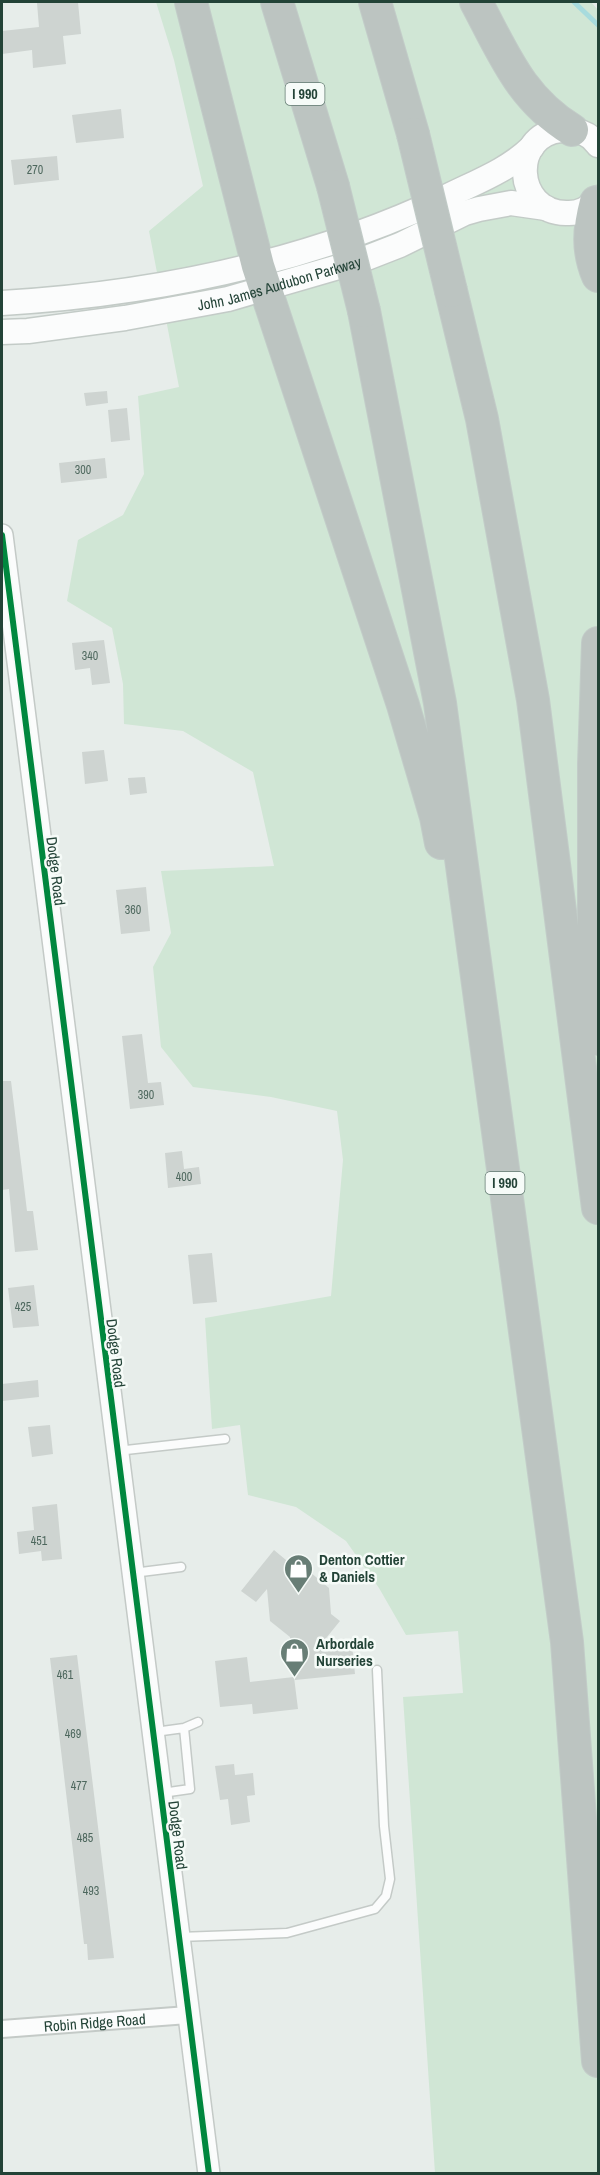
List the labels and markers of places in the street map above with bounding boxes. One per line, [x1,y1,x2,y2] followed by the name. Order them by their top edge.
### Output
[319,1549,405,1587] place label: Denton Cottier & Daniels
[282,1552,314,1594] shop icon: Denton Cottier & Daniels
[316,1633,374,1671] place label: Arbordale Nurseries
[279,1636,311,1678] shop icon: Arbordale Nurseries

